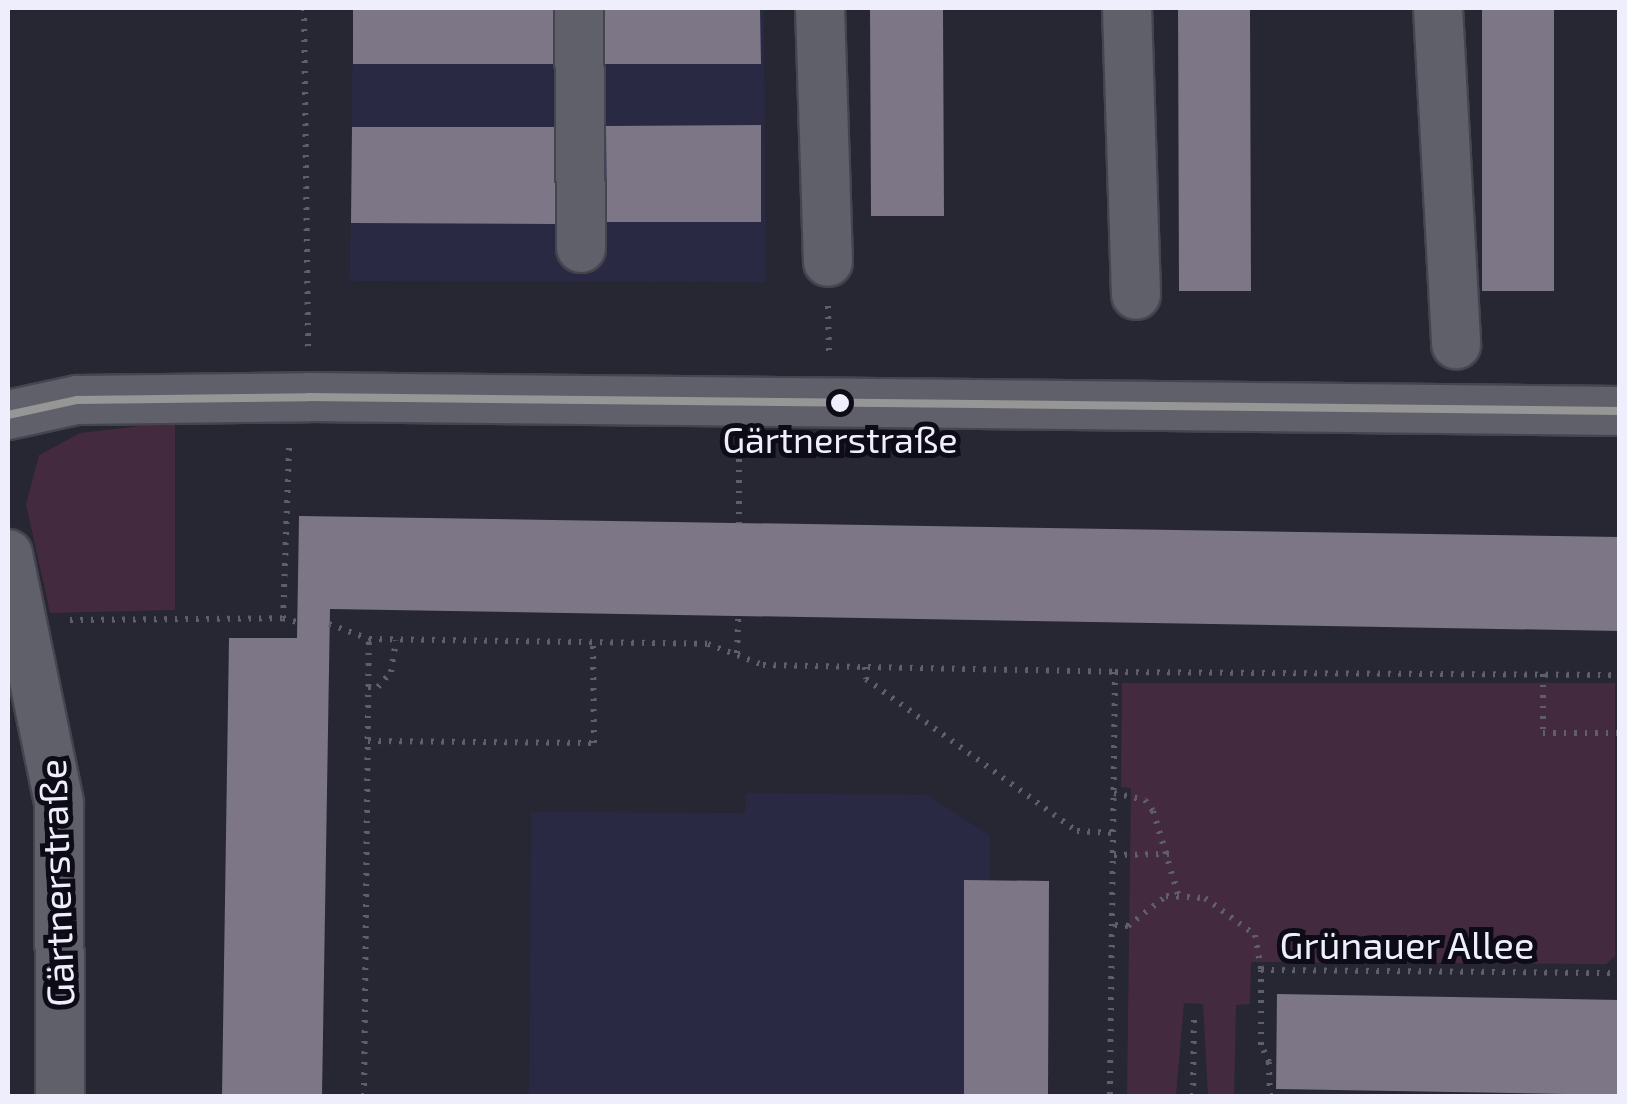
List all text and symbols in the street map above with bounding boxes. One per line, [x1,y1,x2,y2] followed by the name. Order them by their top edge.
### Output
[830,393,850,413] marker: Gärtnerstraße
[722,417,958,461] place label: Gärtnerstraße
[29,758,83,1008] street label: Gärtnerstraße
[1279,922,1535,968] street label: Grünauer Allee

